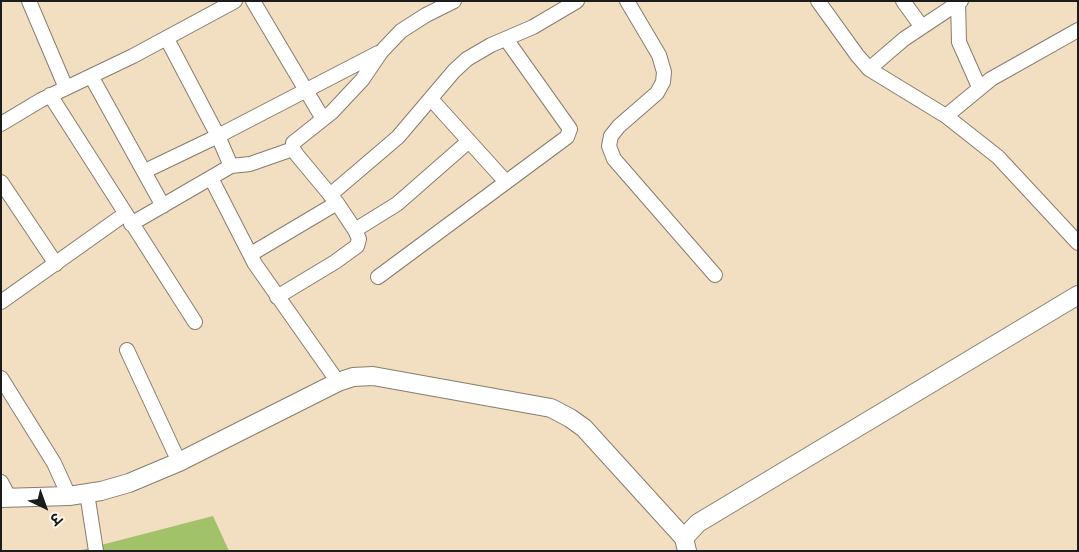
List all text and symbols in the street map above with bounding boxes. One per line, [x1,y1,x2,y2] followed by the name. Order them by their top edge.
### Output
[20,482,70,532] north arrow
[44,506,67,531] text: उ

